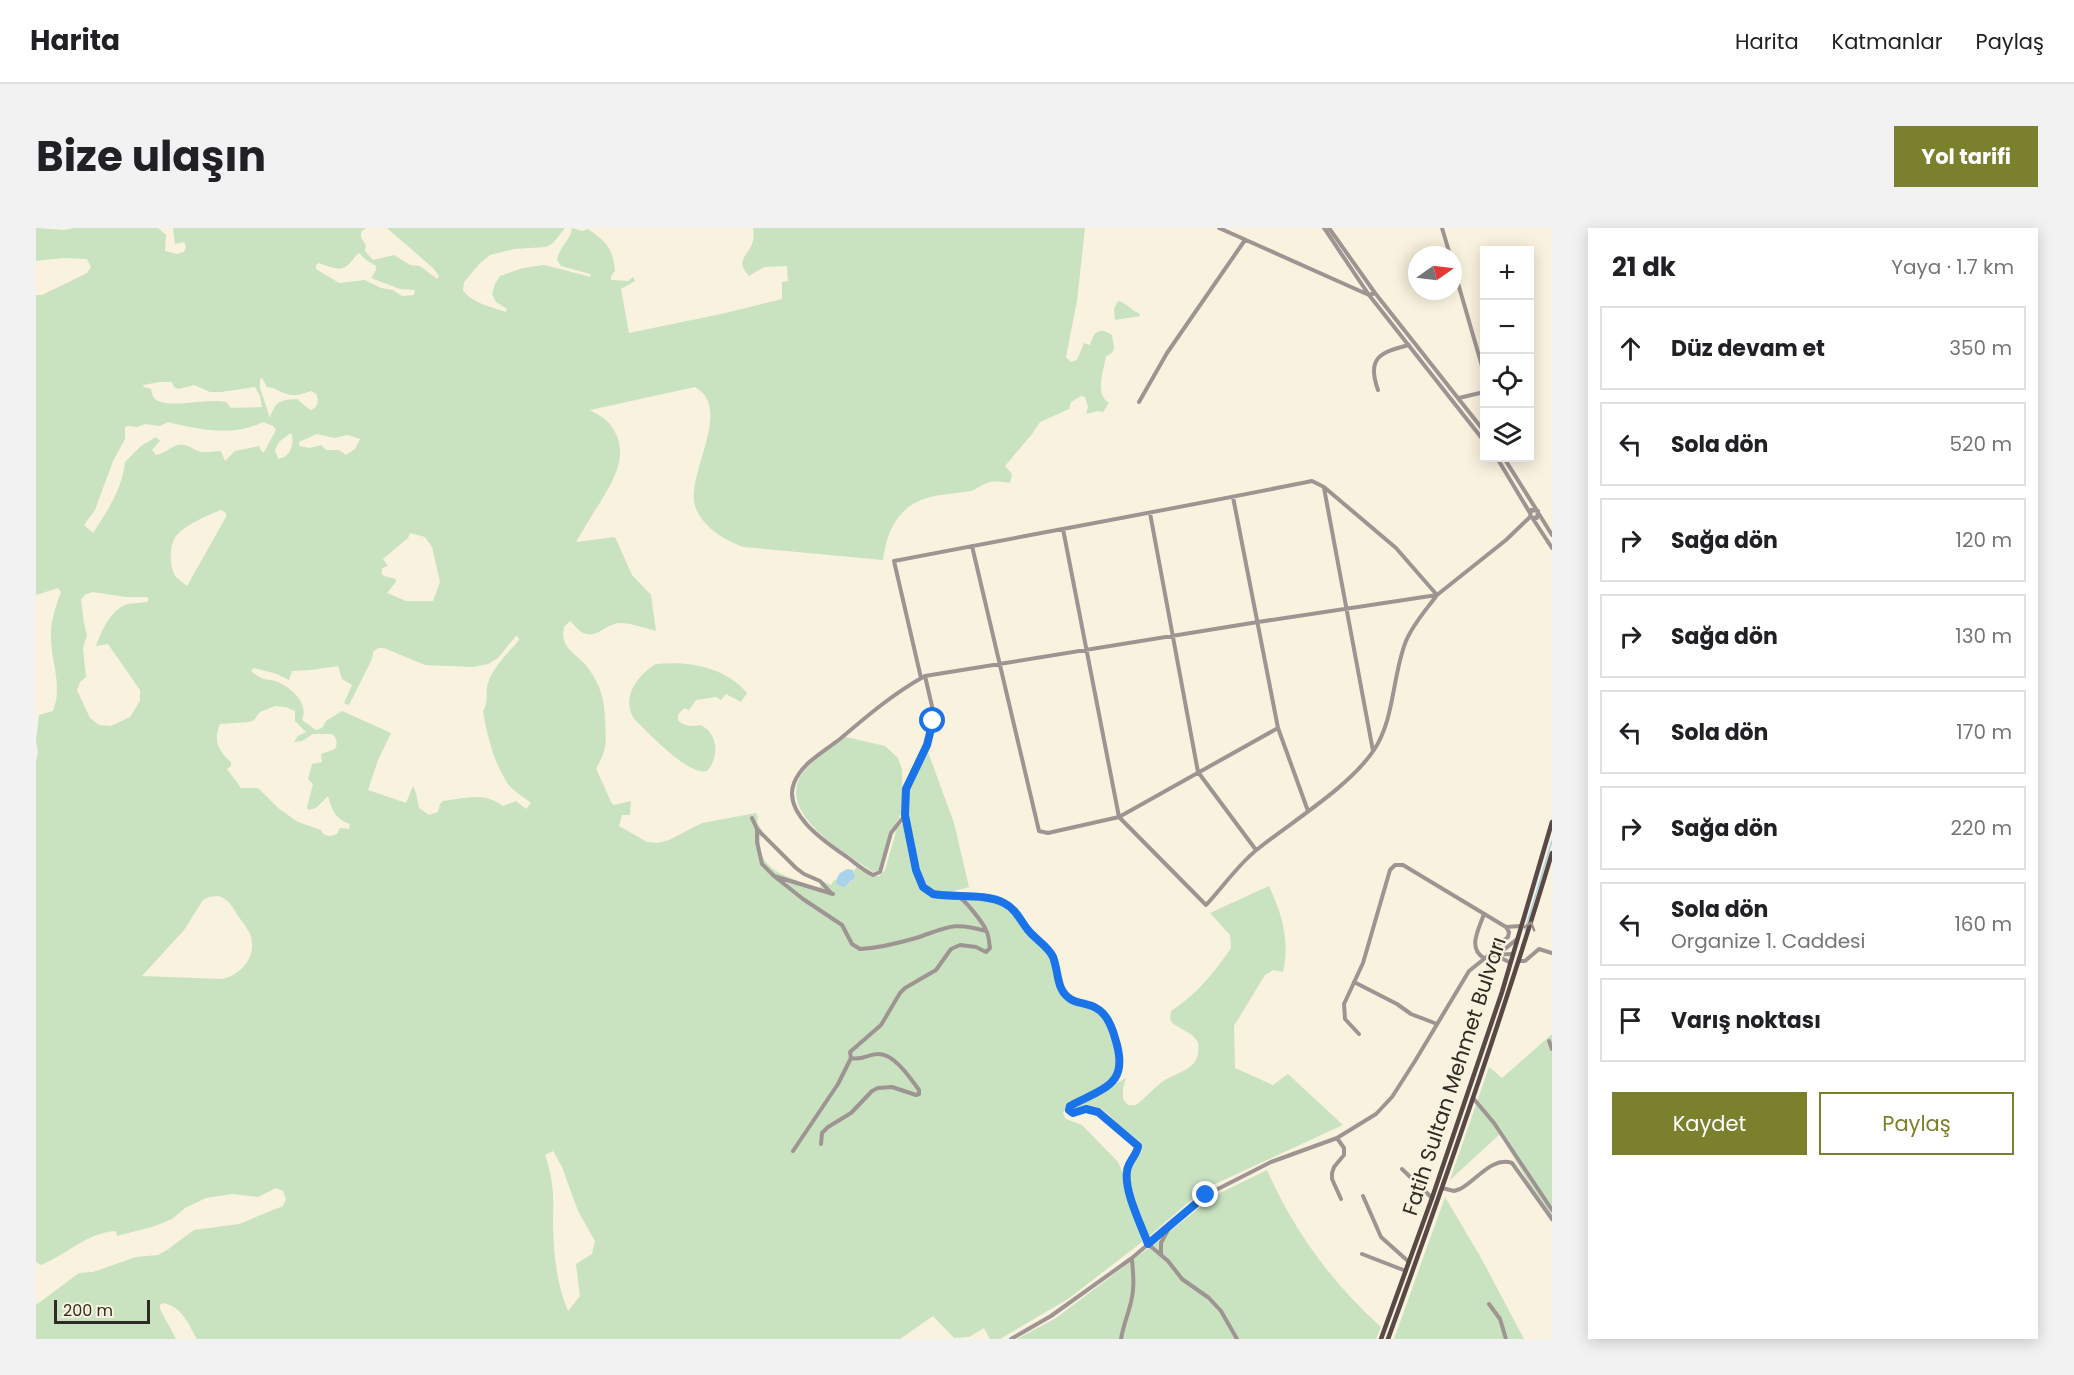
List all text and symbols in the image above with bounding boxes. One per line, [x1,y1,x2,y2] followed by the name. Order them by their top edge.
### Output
[30,21,120,60] text: Harita
[1735,27,1799,56] text: Harita
[1832,27,1942,56] text: Katmanlar
[1975,27,2044,56] text: Paylaş
[1894,126,2038,187] button: Yol tarifi
[36,127,266,186] text: Bize ulaşın
[1408,246,1462,300] north arrow
[1480,246,1534,462] map controls
[1480,246,1534,300] button: +
[1612,249,1676,285] text: 21 dk
[1891,253,2014,281] text: Yaya · 1.7 km
[1480,300,1534,354] button: −
[1614,332,1647,365] icon: ahead
[1671,333,1825,364] text: Düz devam et
[1949,334,2012,362] text: 350 m
[1480,354,1534,408] button: locate
[1480,408,1534,462] button: layers
[1614,428,1647,461] icon: left
[1671,429,1768,460] text: Sola dön
[1949,430,2012,458] text: 520 m
[1614,524,1647,557] icon: right
[1671,525,1778,556] text: Sağa dön
[1956,526,2012,554] text: 120 m
[1614,620,1647,653] icon: right
[1671,621,1778,652] text: Sağa dön
[1955,622,2012,650] text: 130 m
[919,707,945,733] route start
[1614,716,1647,749] icon: left
[1671,717,1768,748] text: Sola dön
[1956,718,2012,746] text: 170 m
[1614,812,1647,845] icon: right
[1671,813,1778,844] text: Sağa dön
[1951,814,2012,842] text: 220 m
[1671,894,1768,925] text: Sola dön
[1614,908,1647,941] icon: left
[1954,910,2012,938] text: 160 m
[1523,922,1535,932] one-way arrow
[1671,927,1865,955] text: Organize 1. Caddesi
[1395,933,1513,1219] street label: Fatih Sultan Mehmet Bulvarı
[1614,1004,1647,1037] icon: arrive
[1671,1005,1821,1036] text: Varış noktası
[1612,1092,1807,1155] button: Kaydet
[1819,1092,2014,1155] button: Paylaş
[1192,1181,1218,1207] route end
[54,1297,150,1324] scale bar
[63,1299,113,1322] text: 200 m

